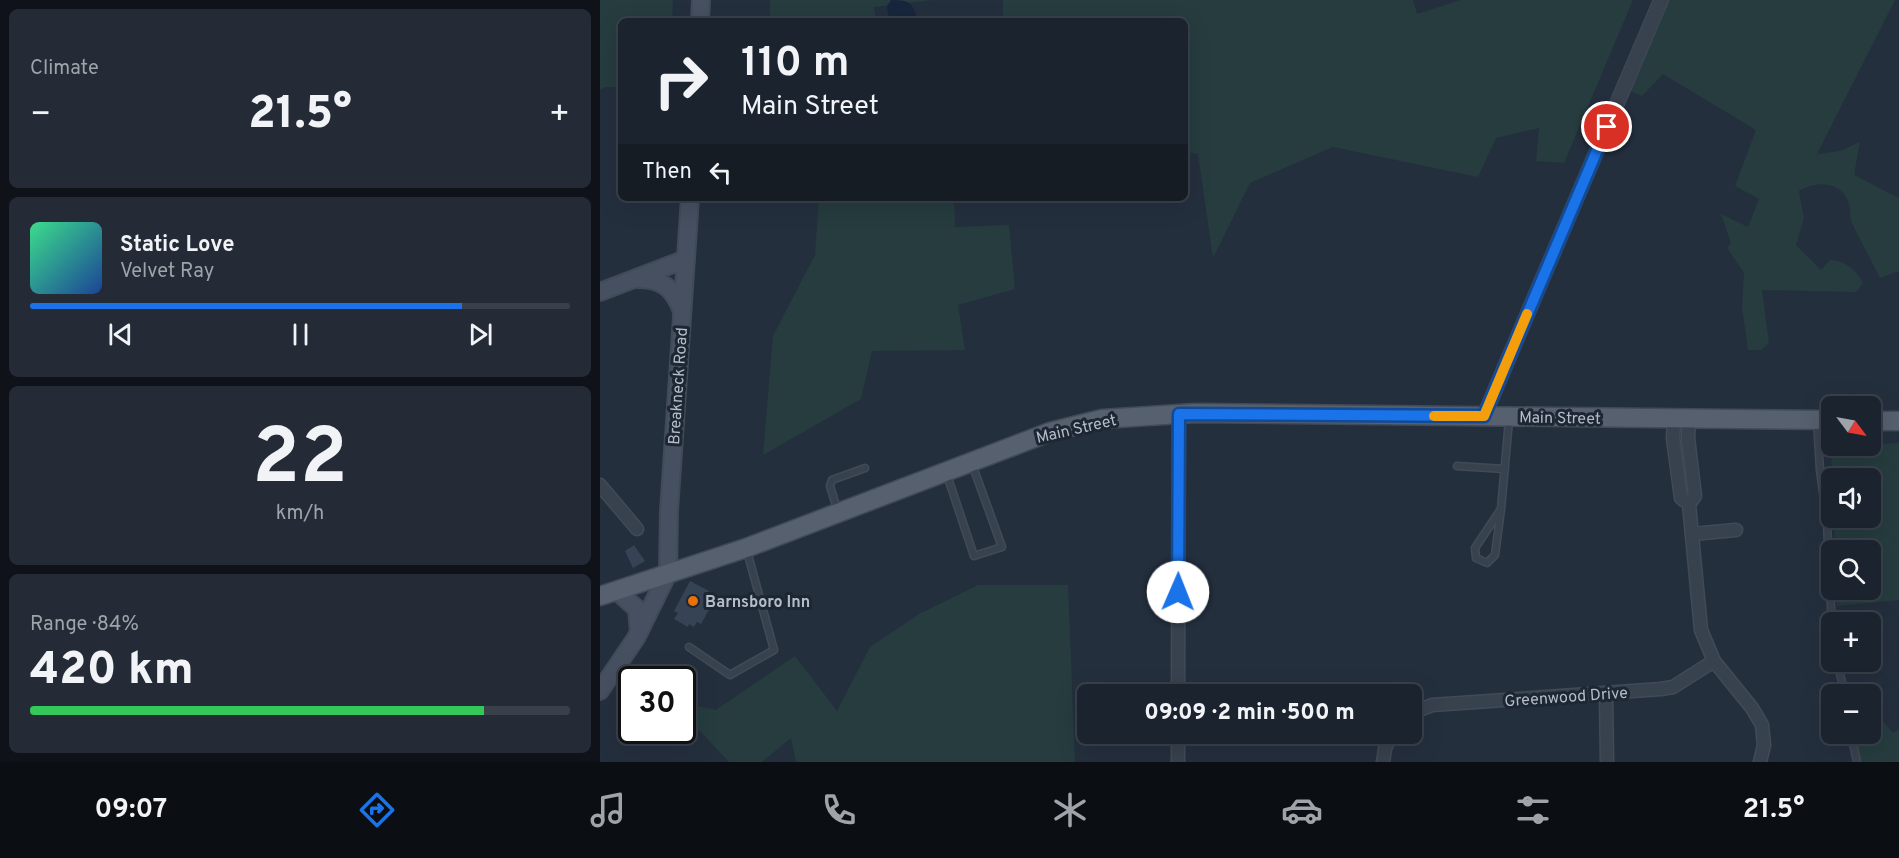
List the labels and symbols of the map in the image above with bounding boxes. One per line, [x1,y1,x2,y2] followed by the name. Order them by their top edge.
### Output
[1581,101,1632,152] pin
[665,327,693,445] street label: Breakneck Road
[1821,396,1881,456] north arrow
[1519,408,1601,430] street label: Main Street
[1034,411,1118,449] street label: Main Street
[1146,560,1210,624] position arrow
[705,593,810,613] place label: Barnsboro Inn
[686,594,700,608] marker: Barnsboro Inn
[618,666,696,744] speed limit sign: 30
[1504,684,1629,712] street label: Greenwood Drive

